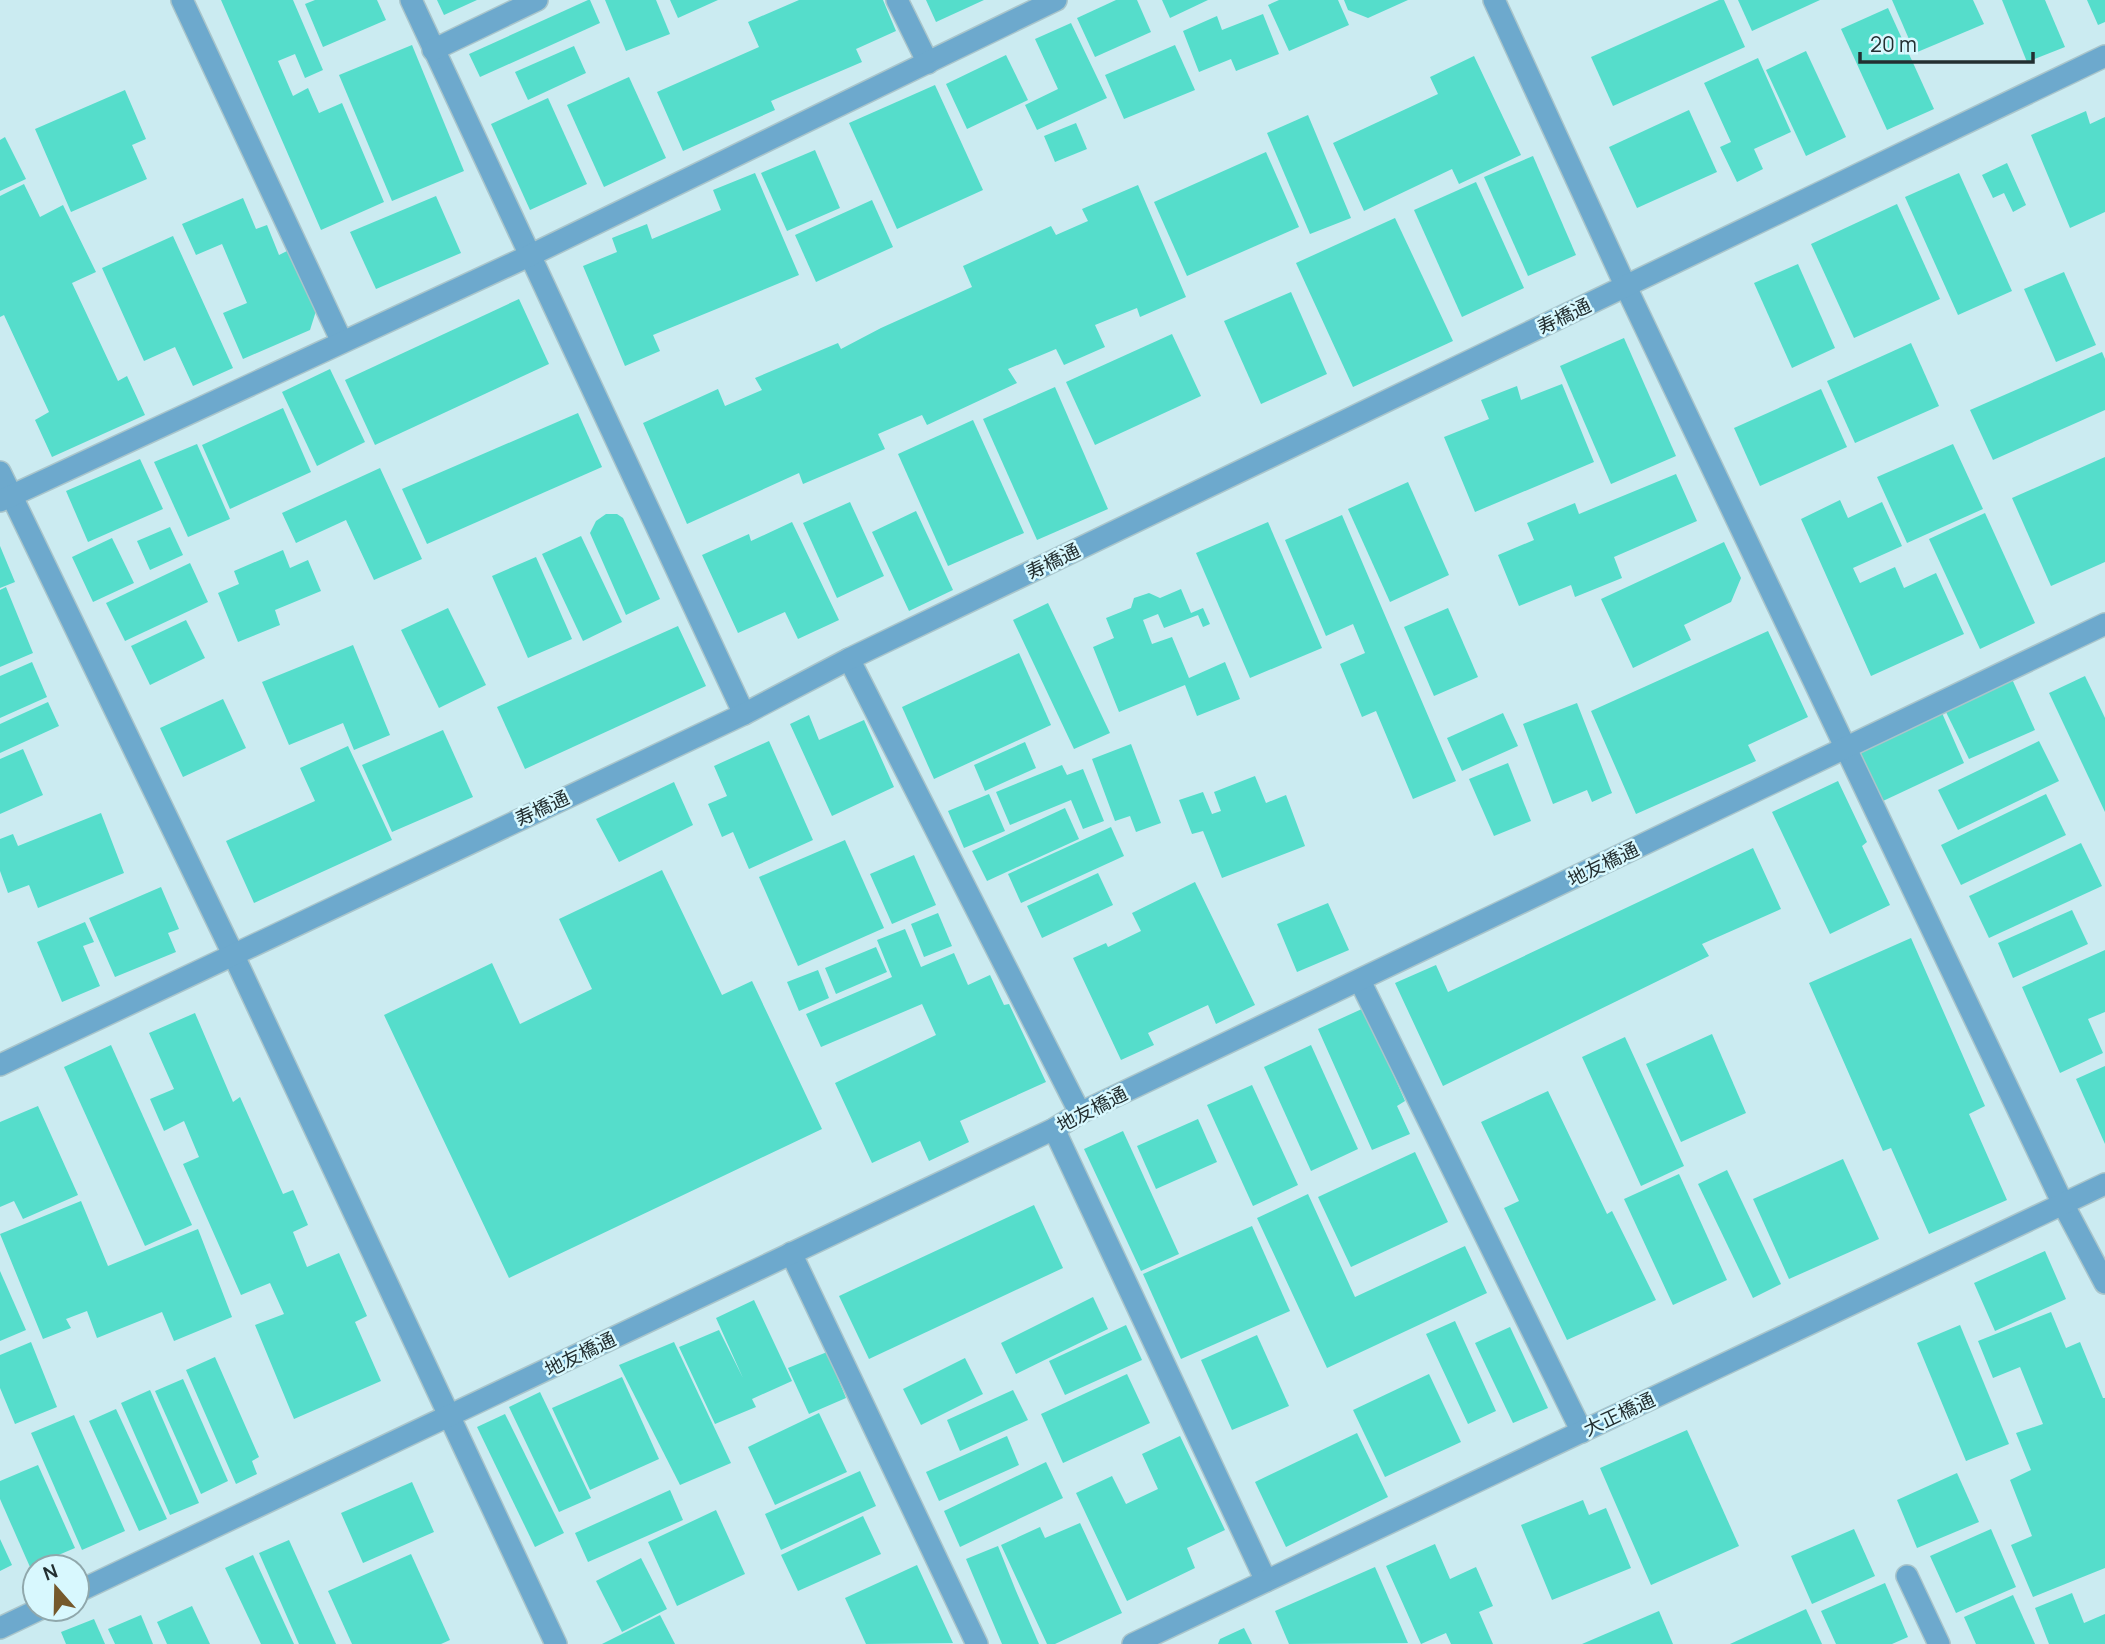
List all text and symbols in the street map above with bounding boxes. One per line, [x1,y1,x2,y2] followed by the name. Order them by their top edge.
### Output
[1860,21,2033,65] scale bar
[1870,30,1917,58] text: 20 m
[1533,292,1595,340] street label: 寿橋通
[1022,537,1084,585] street label: 寿橋通
[511,784,573,832] street label: 寿橋通
[1563,836,1643,892] street label: 地友橋通
[1052,1080,1132,1138] street label: 地友橋通
[540,1326,620,1382] street label: 地友橋通
[1579,1386,1659,1442] street label: 大正橋通
[21,1553,91,1623] north arrow
[39,1557,61,1587] text: N

